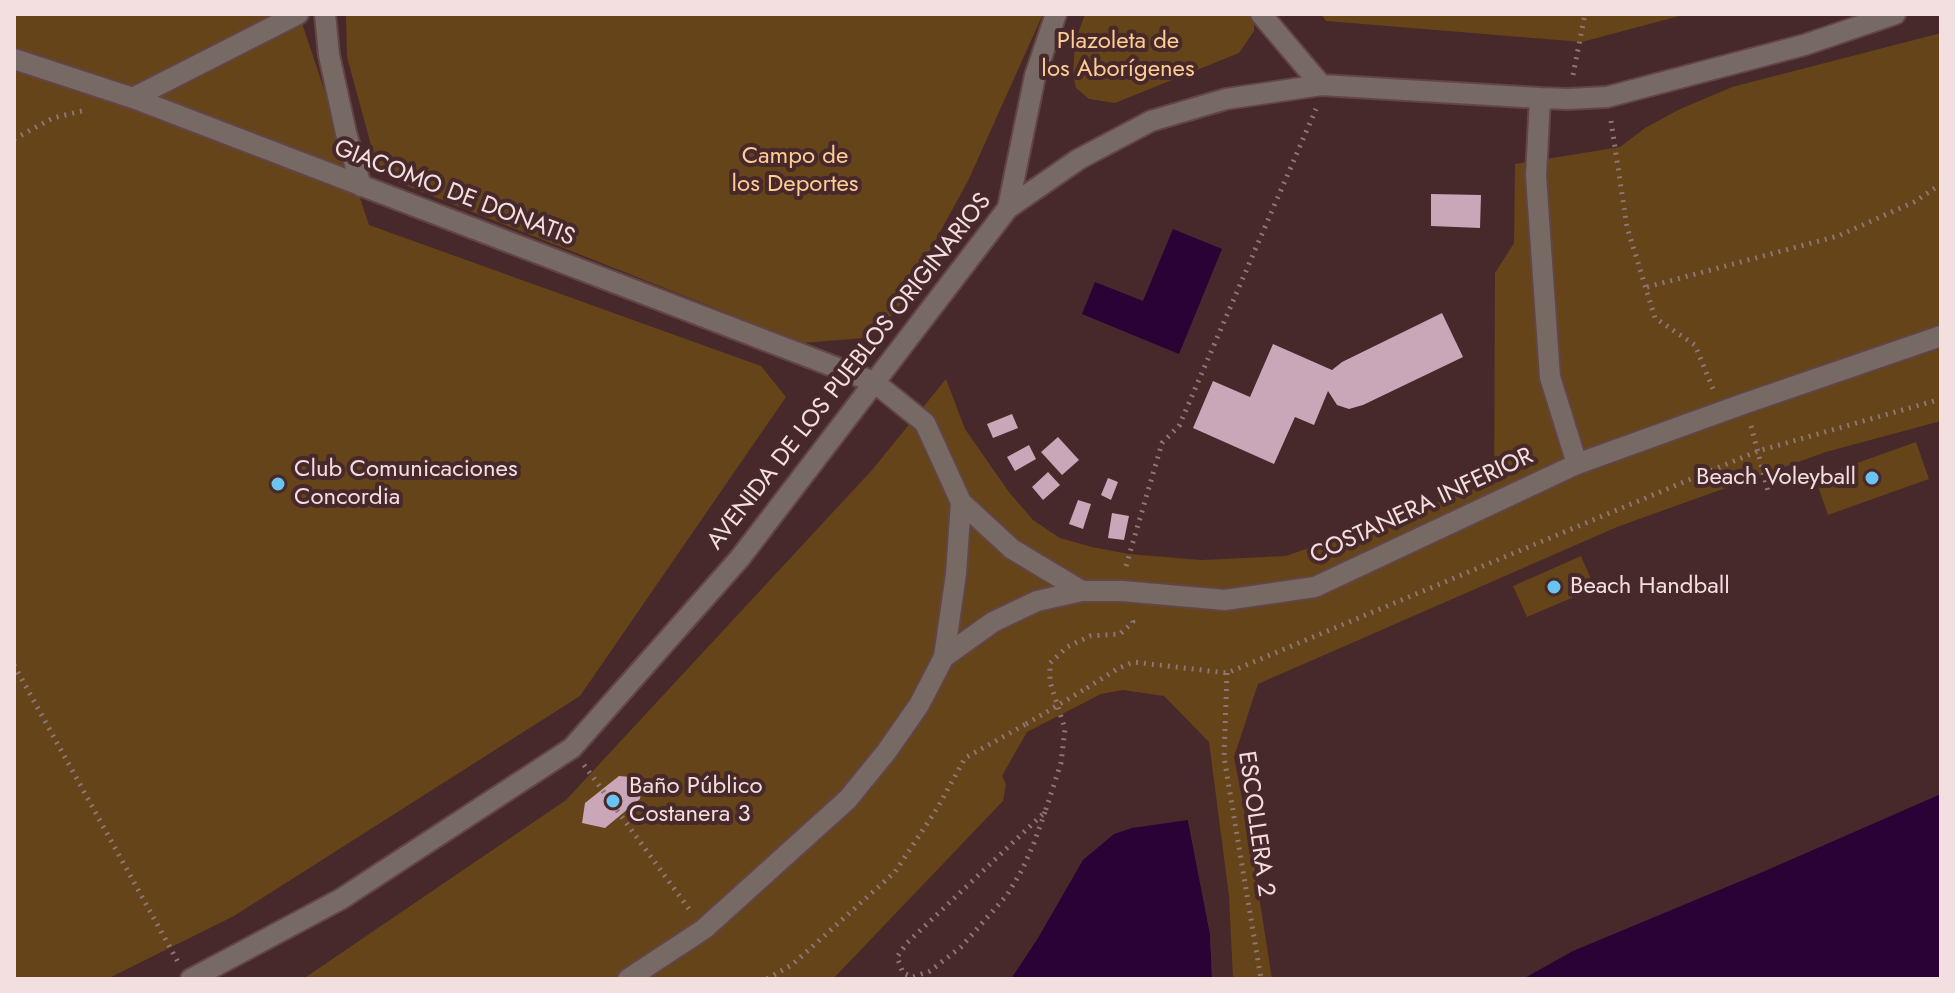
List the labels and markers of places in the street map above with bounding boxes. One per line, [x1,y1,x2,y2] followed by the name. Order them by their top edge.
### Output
[294,456,518,512] place label: Club Comunicaciones Concordia
[1696,464,1856,492] place label: Beach Voleyball
[1863,469,1881,487] marker: Beach Voleyball
[269,475,287,493] marker: Club Comunicaciones Concordia
[1570,573,1730,601] place label: Beach Handball
[1545,578,1563,596] marker: Beach Handball
[629,773,763,829] place label: Baño Público Costanera 3
[604,792,622,810] marker: Baño Público Costanera 3

